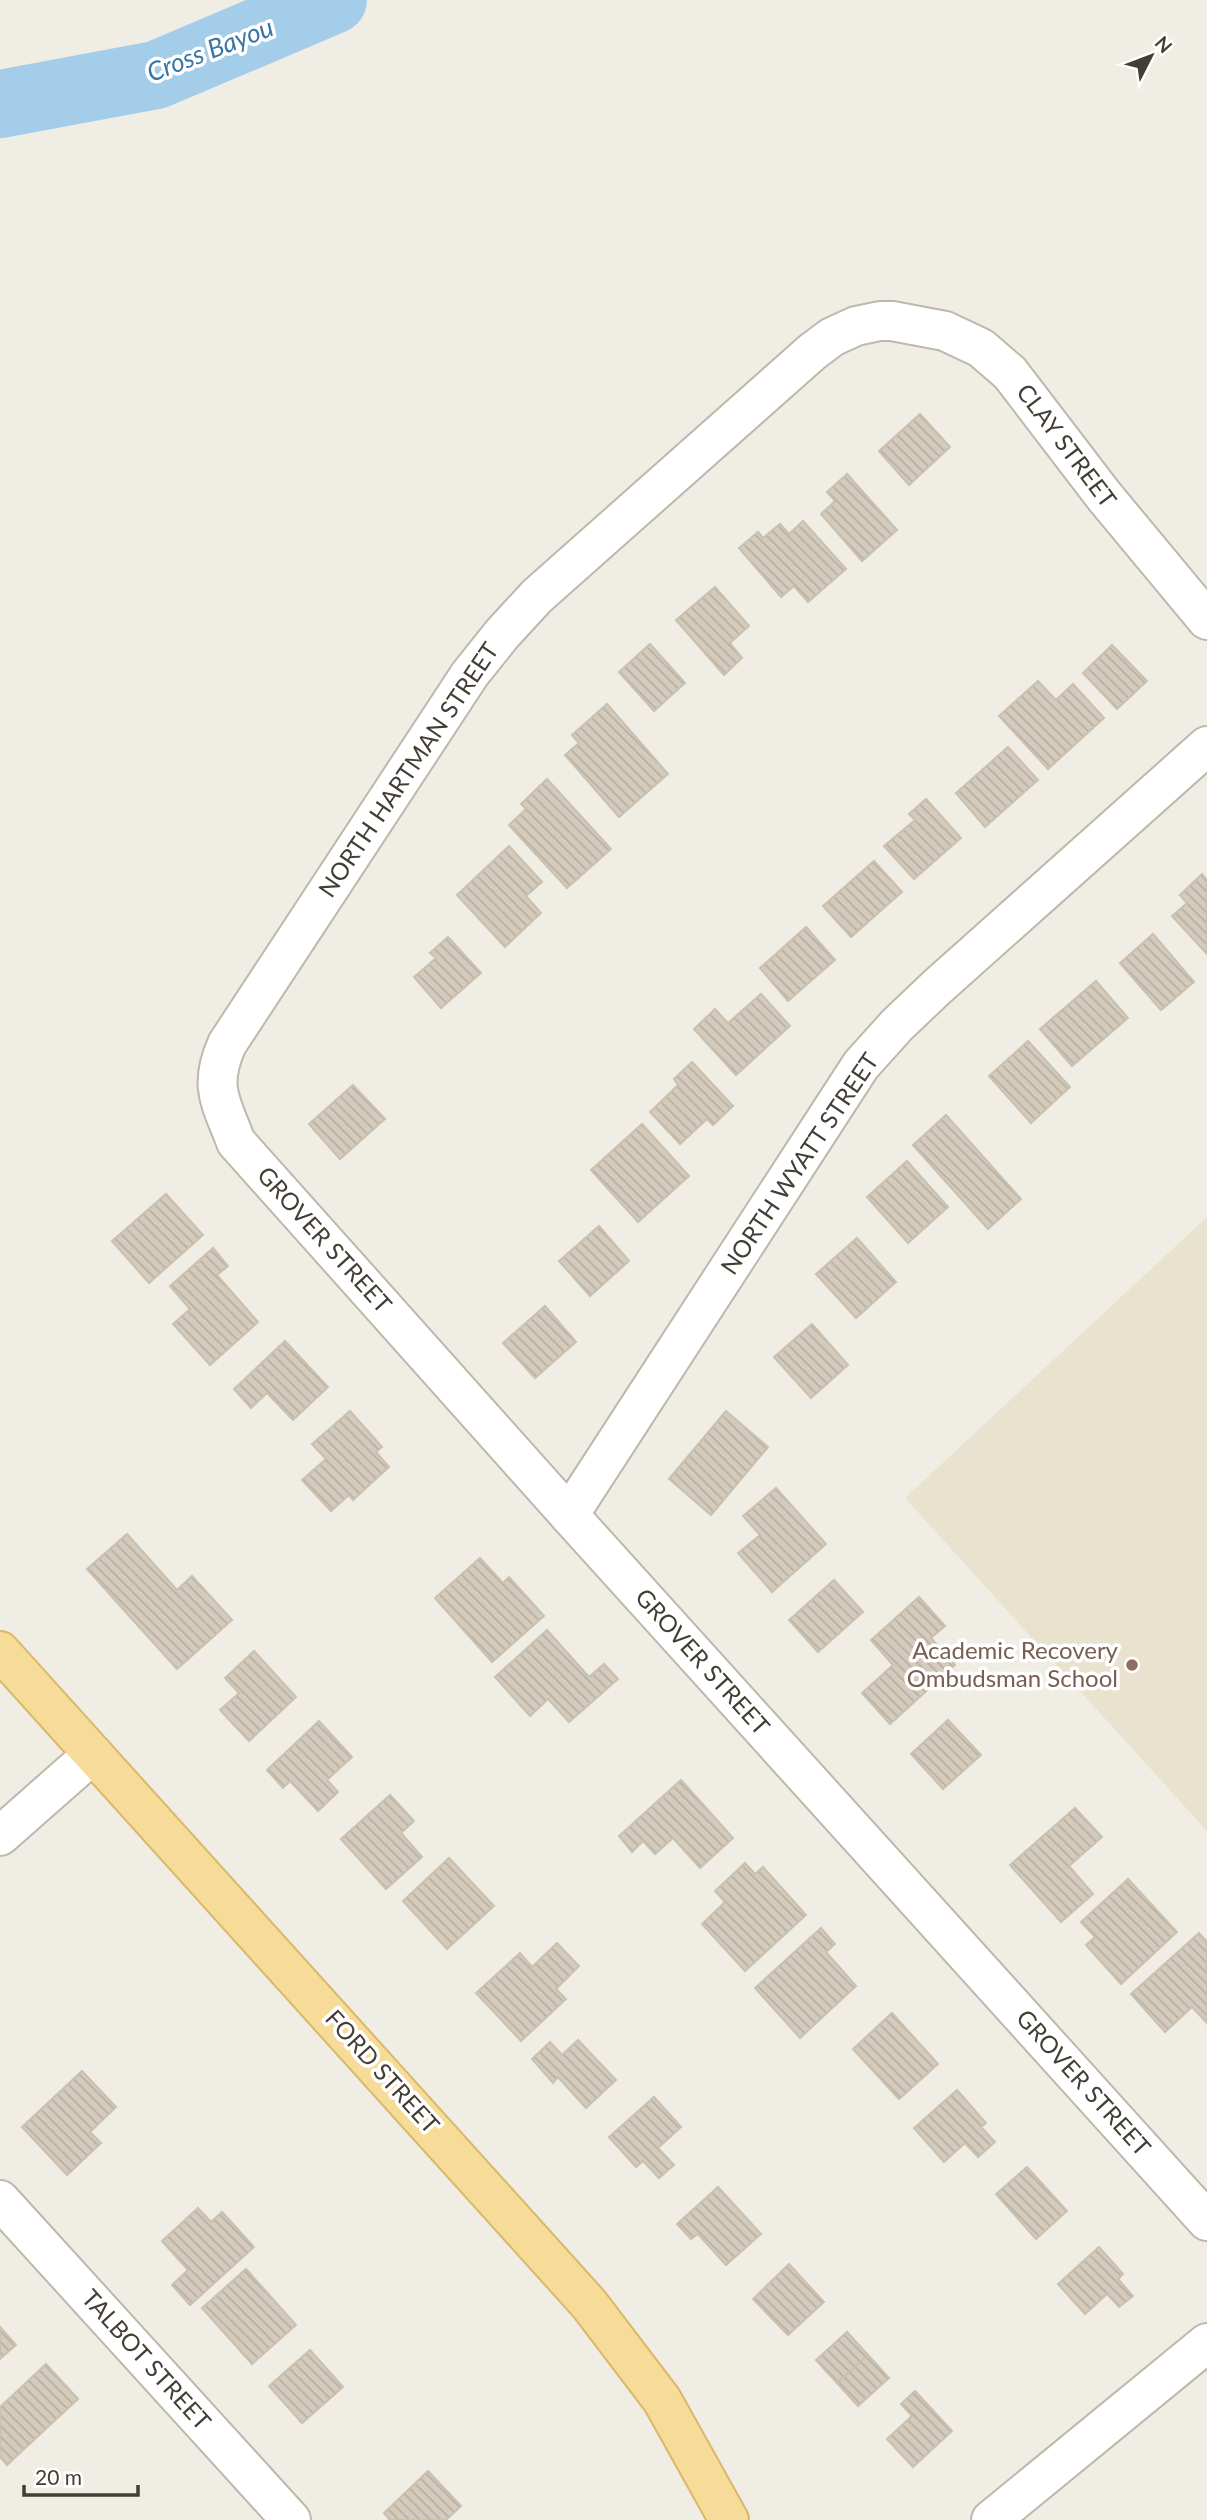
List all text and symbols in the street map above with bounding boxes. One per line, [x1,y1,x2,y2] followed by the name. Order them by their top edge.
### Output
[142,10,277,88] water label: Cross Bayou
[1116,21,1186,91] north arrow
[1151,31,1177,57] text: N
[1011,378,1123,513] street label: CLAY STREET
[312,636,504,902] street label: NORTH HARTMAN STREET
[714,1047,884,1279] street label: NORTH WYATT STREET
[252,1160,398,1318] street label: GROVER STREET
[630,1582,776,1740] street label: GROVER STREET
[907,1635,1119,1692] place label: Academic Recovery Ombudsman School
[1124,1657,1140,1673] marker: Academic Recovery Ombudsman School
[320,2003,446,2139] street label: FORD STREET
[1011,2003,1157,2161] street label: GROVER STREET
[77,2283,218,2435] street label: TALBOT STREET
[24,2454,138,2498] scale bar
[35,2464,82,2489] text: 20 m

